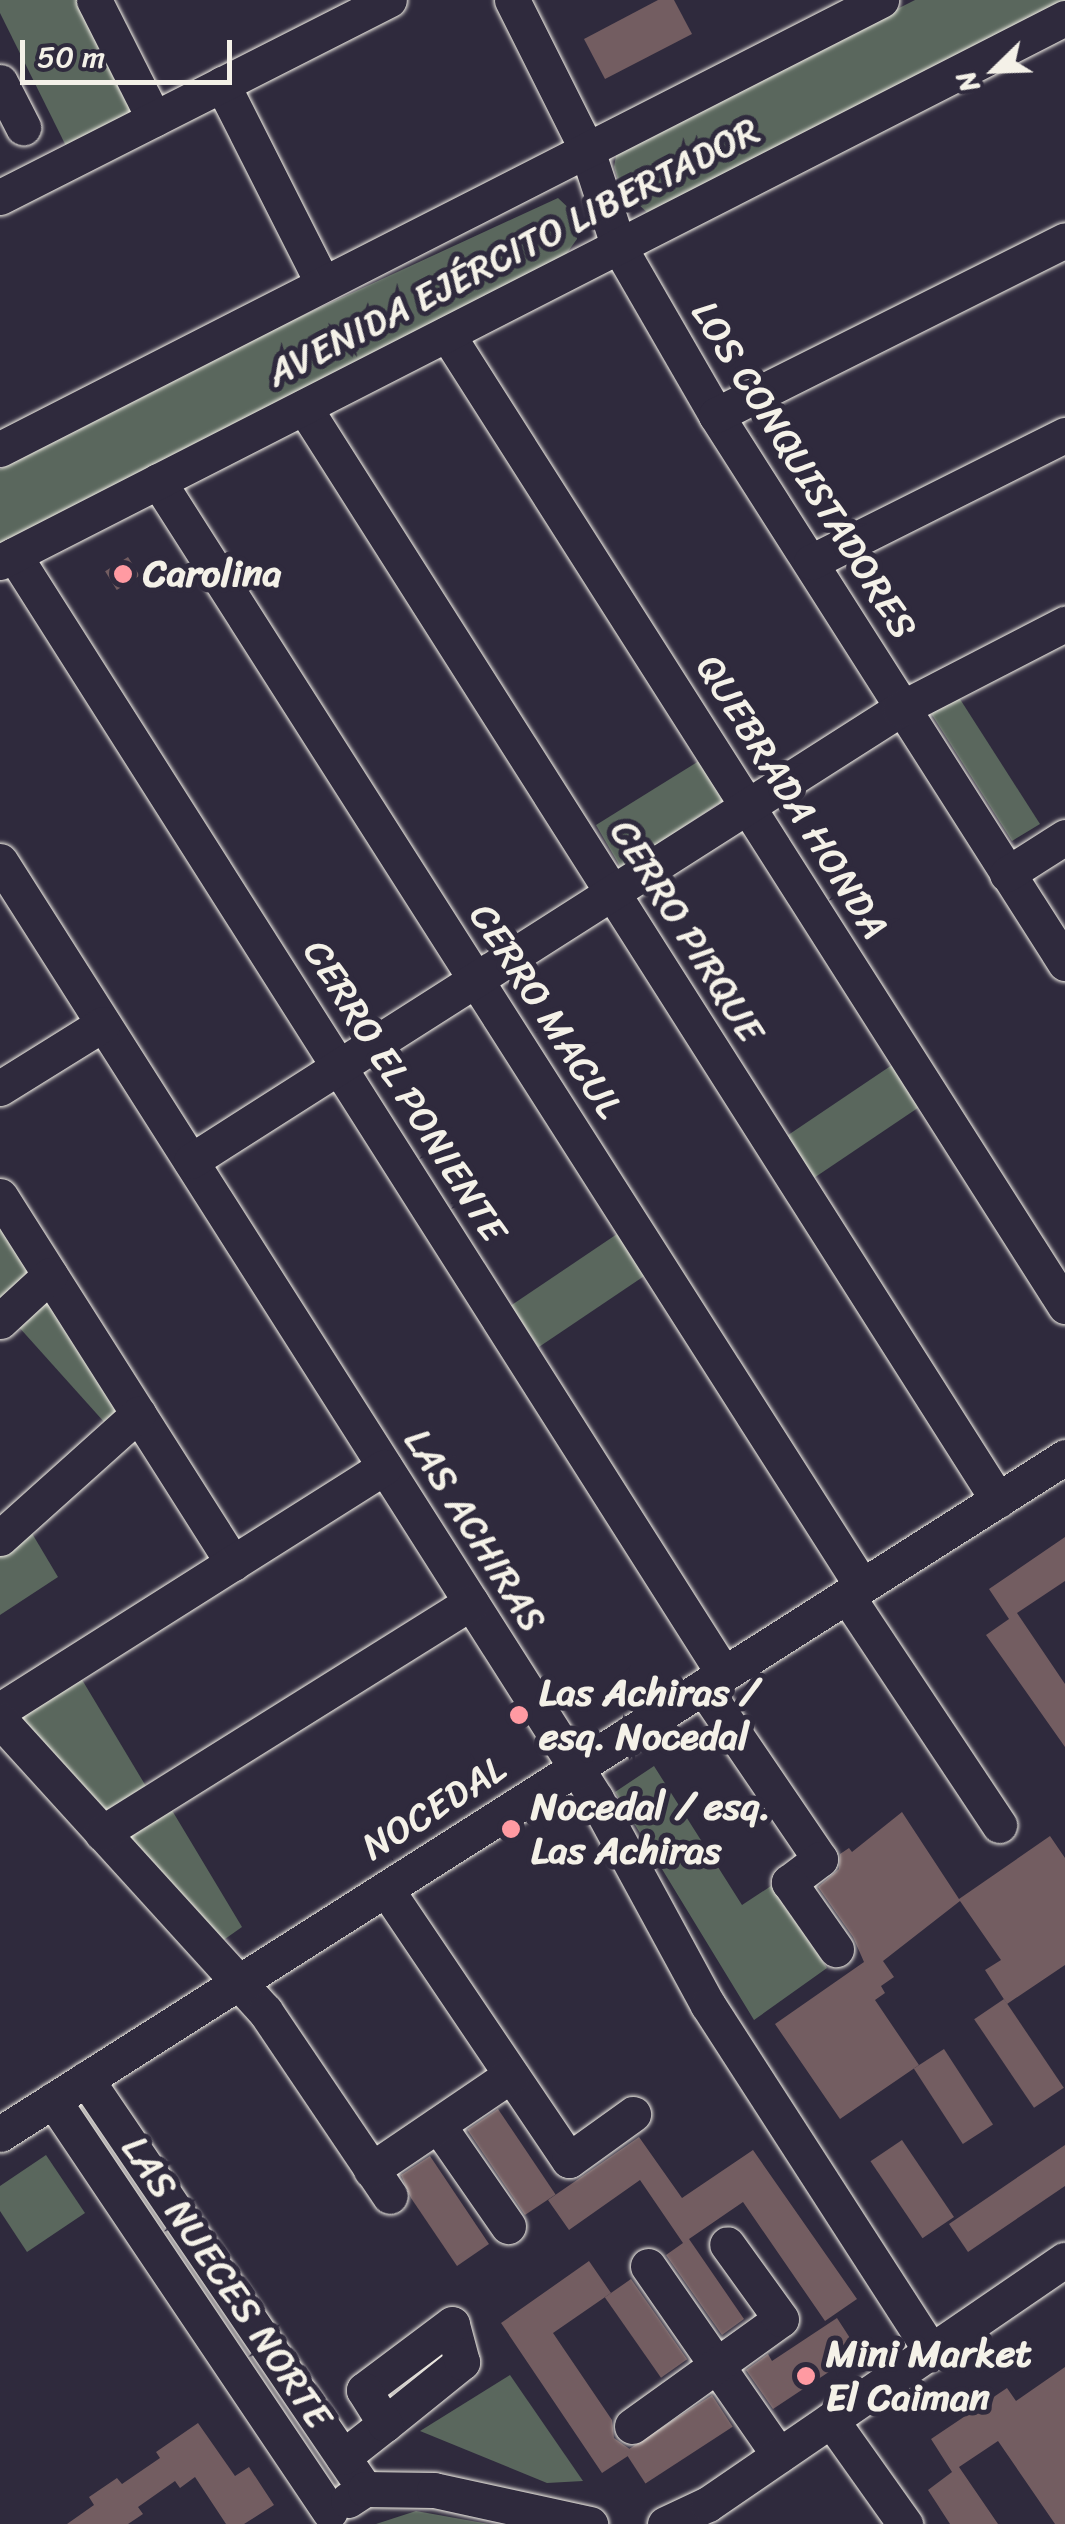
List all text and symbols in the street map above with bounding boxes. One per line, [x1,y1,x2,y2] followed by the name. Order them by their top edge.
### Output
[25,20,238,82] scale bar
[945,20,1045,120] north arrow
[37,30,105,84] text: 50 m
[941,63,993,100] text: N
[258,107,768,397] street label: AVENIDA EJÉRCITO LIBERTADOR
[681,292,927,648] street label: LOS CONQUISTADORES
[143,551,282,597] place label: Carolina
[112,563,134,585] marker: Carolina
[686,647,898,947] street label: QUEBRADA HONDA
[600,810,774,1052] street label: CERRO PIRQUE
[460,895,632,1127] street label: CERRO MACUL
[293,931,517,1251] street label: CERRO EL PONIENTE
[393,1418,557,1642] street label: LAS ACHIRAS
[539,1670,758,1760] place label: Las Achiras / esq. Nocedal
[508,1704,530,1726] marker: Las Achiras / esq. Nocedal
[354,1746,514,1870] street label: NOCEDAL
[531,1784,771,1874] place label: Nocedal / esq. Las Achiras
[500,1818,522,1840] marker: Nocedal / esq. Las Achiras
[114,2129,340,2435] street label: LAS NUECES NORTE
[826,2331,1029,2420] place label: Mini Market El Caiman
[795,2365,817,2387] marker: Mini Market El Caiman

